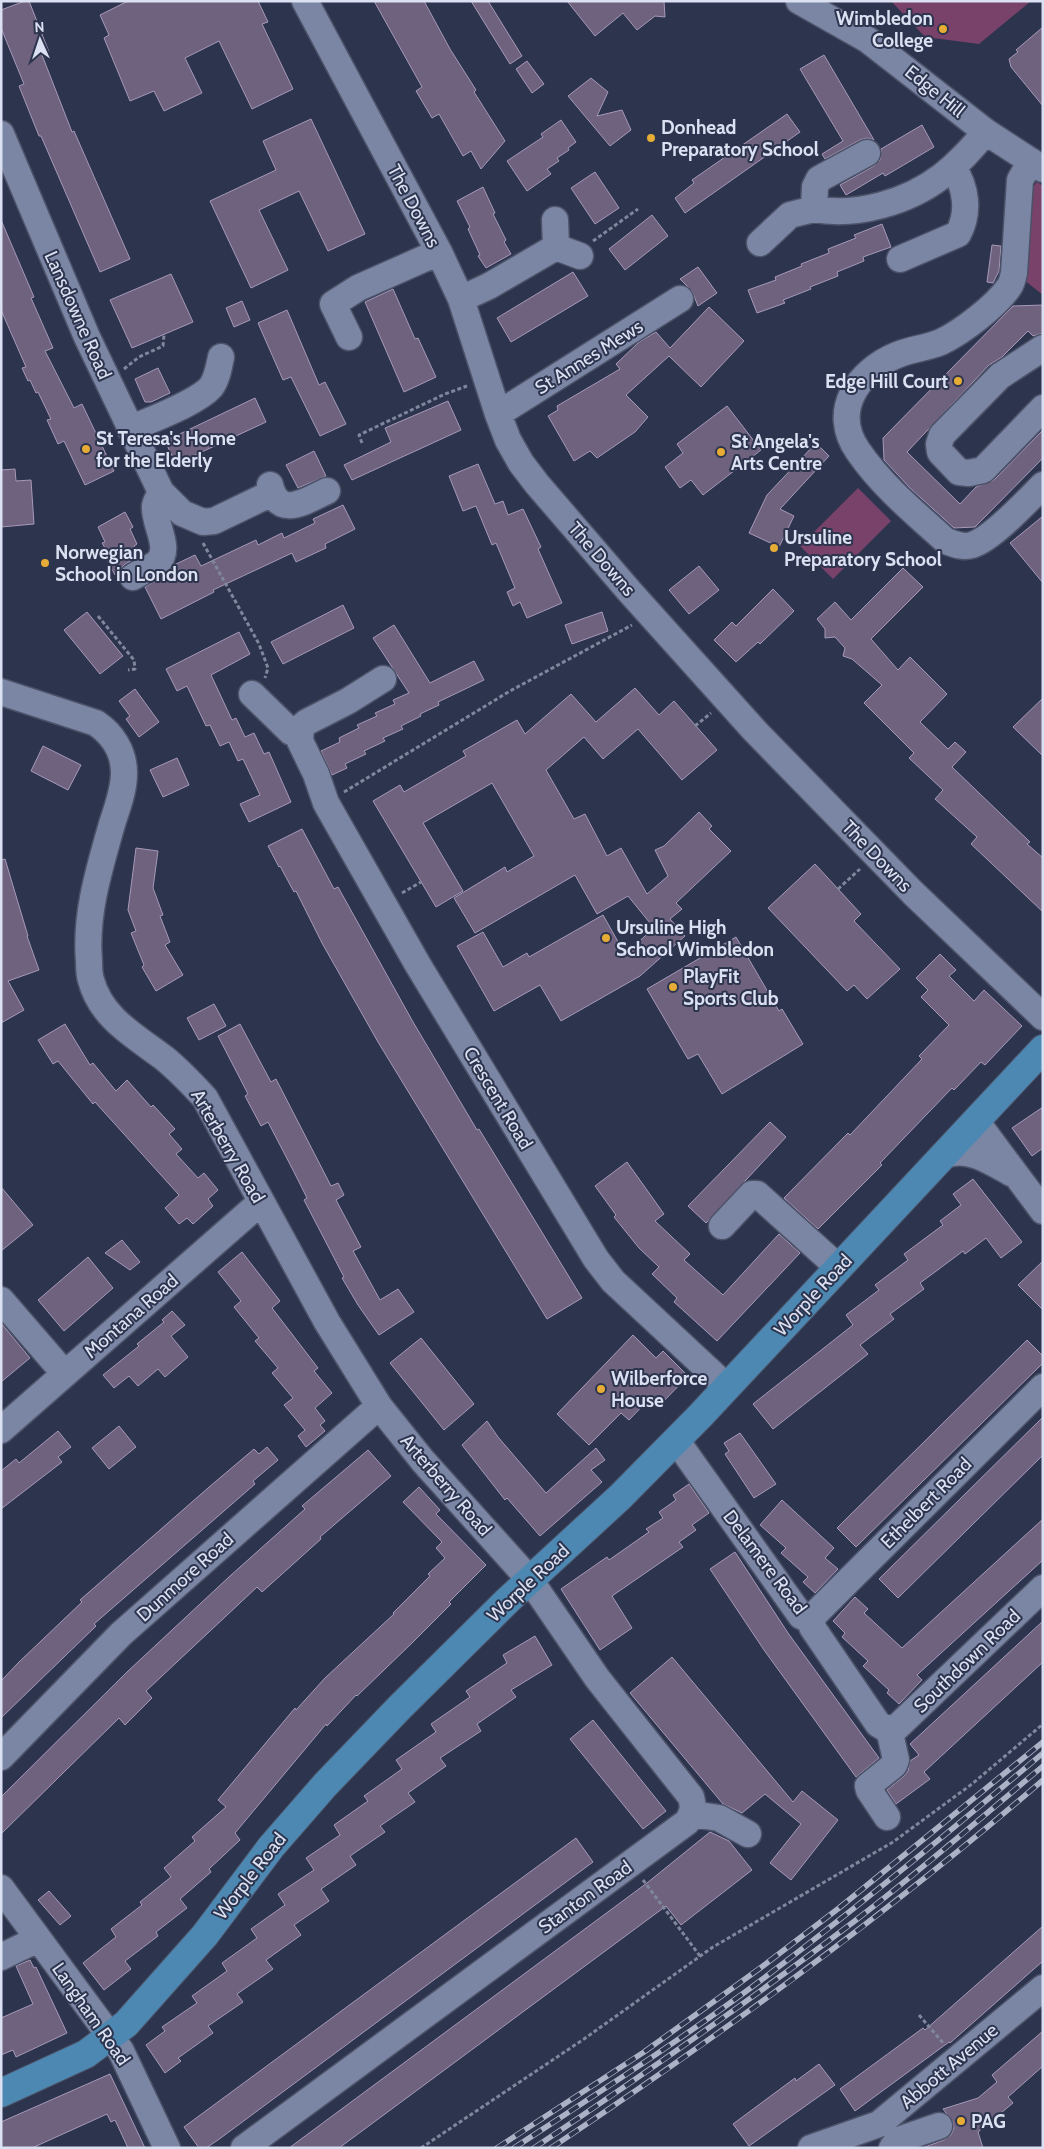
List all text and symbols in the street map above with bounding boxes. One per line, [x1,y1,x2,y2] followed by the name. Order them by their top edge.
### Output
[836,7,933,52] place label: Wimbledon College
[15,15,65,65] north arrow
[34,18,45,36] text: N
[937,23,949,35] marker: Wimbledon College
[900,60,970,122] street label: Edge Hill
[661,116,819,161] place label: Donhead Preparatory School
[645,132,657,144] marker: Donhead Preparatory School
[383,161,445,252] street label: The Downs
[40,247,116,383] street label: Lansdowne Road
[531,315,647,399] street label: St Annes Mews
[825,370,948,393] place label: Edge Hill Court
[952,375,964,387] marker: Edge Hill Court
[96,427,236,472] place label: St Teresa's Home for the Elderly
[731,430,822,475] place label: St Angela's Arts Centre
[80,443,92,455] marker: St Teresa's Home for the Elderly
[715,446,727,458] marker: St Angela's Arts Centre
[564,517,640,601] street label: The Downs
[784,526,942,571] place label: Ursuline Preparatory School
[55,541,198,586] place label: Norwegian School in London
[768,542,780,554] marker: Ursuline Preparatory School
[39,557,51,569] marker: Norwegian School in London
[837,815,917,897] street label: The Downs
[616,916,774,961] place label: Ursuline High School Wimbledon
[600,932,612,944] marker: Ursuline High School Wimbledon
[683,965,779,1010] place label: PlayFit Sports Club
[667,981,679,993] marker: PlayFit Sports Club
[458,1043,538,1153] street label: Crescent Road
[186,1085,270,1207] street label: Arterberry Road
[769,1249,857,1341] street label: Worple Road
[79,1269,183,1363] street label: Montana Road
[611,1367,708,1412] place label: Wilberforce House
[595,1383,607,1395] marker: Wilberforce House
[396,1429,496,1541] street label: Arterberry Road
[876,1453,976,1553] street label: Ethelbert Road
[718,1505,812,1619] street label: Delamere Road
[132,1528,238,1626] street label: Dunmore Road
[482,1539,574,1627] street label: Worple Road
[909,1604,1025,1718] street label: Southdown Road
[209,1828,291,1924] street label: Worple Road
[534,1855,636,1939] street label: Stanton Road
[47,1958,135,2070] street label: Langham Road
[895,2018,1003,2114] street label: Abbott Avenue
[971,2110,1006,2133] place label: PAG
[955,2115,967,2127] marker: PAG

